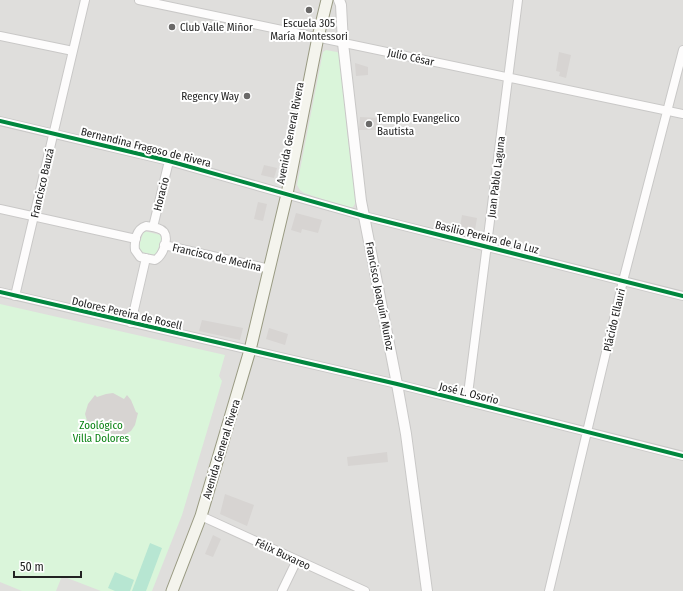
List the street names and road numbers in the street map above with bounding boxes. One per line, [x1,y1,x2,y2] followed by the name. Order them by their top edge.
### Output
[386,46,436,69] street label: Julio César
[274,81,307,185] street label: Avenida General Rivera
[79,125,212,170] street label: Bernandina Fragoso de Rivera
[485,135,508,219] street label: Juan Pablo Laguna
[28,147,57,219] street label: Francisco Bauzá
[151,176,172,212] street label: Horacio
[434,218,541,257] street label: Basilio Pereira de la Luz
[171,241,263,274] street label: Francisco de Medina
[363,241,397,352] street label: Francisco Joaquín Muñoz
[601,287,628,353] street label: Plácido Ellauri
[71,294,183,333] street label: Dolores Pereira de Rosell
[438,380,500,407] street label: José L. Osorio
[200,398,243,501] street label: Avenida General Rivera
[253,536,313,573] street label: Félix Buxareo

